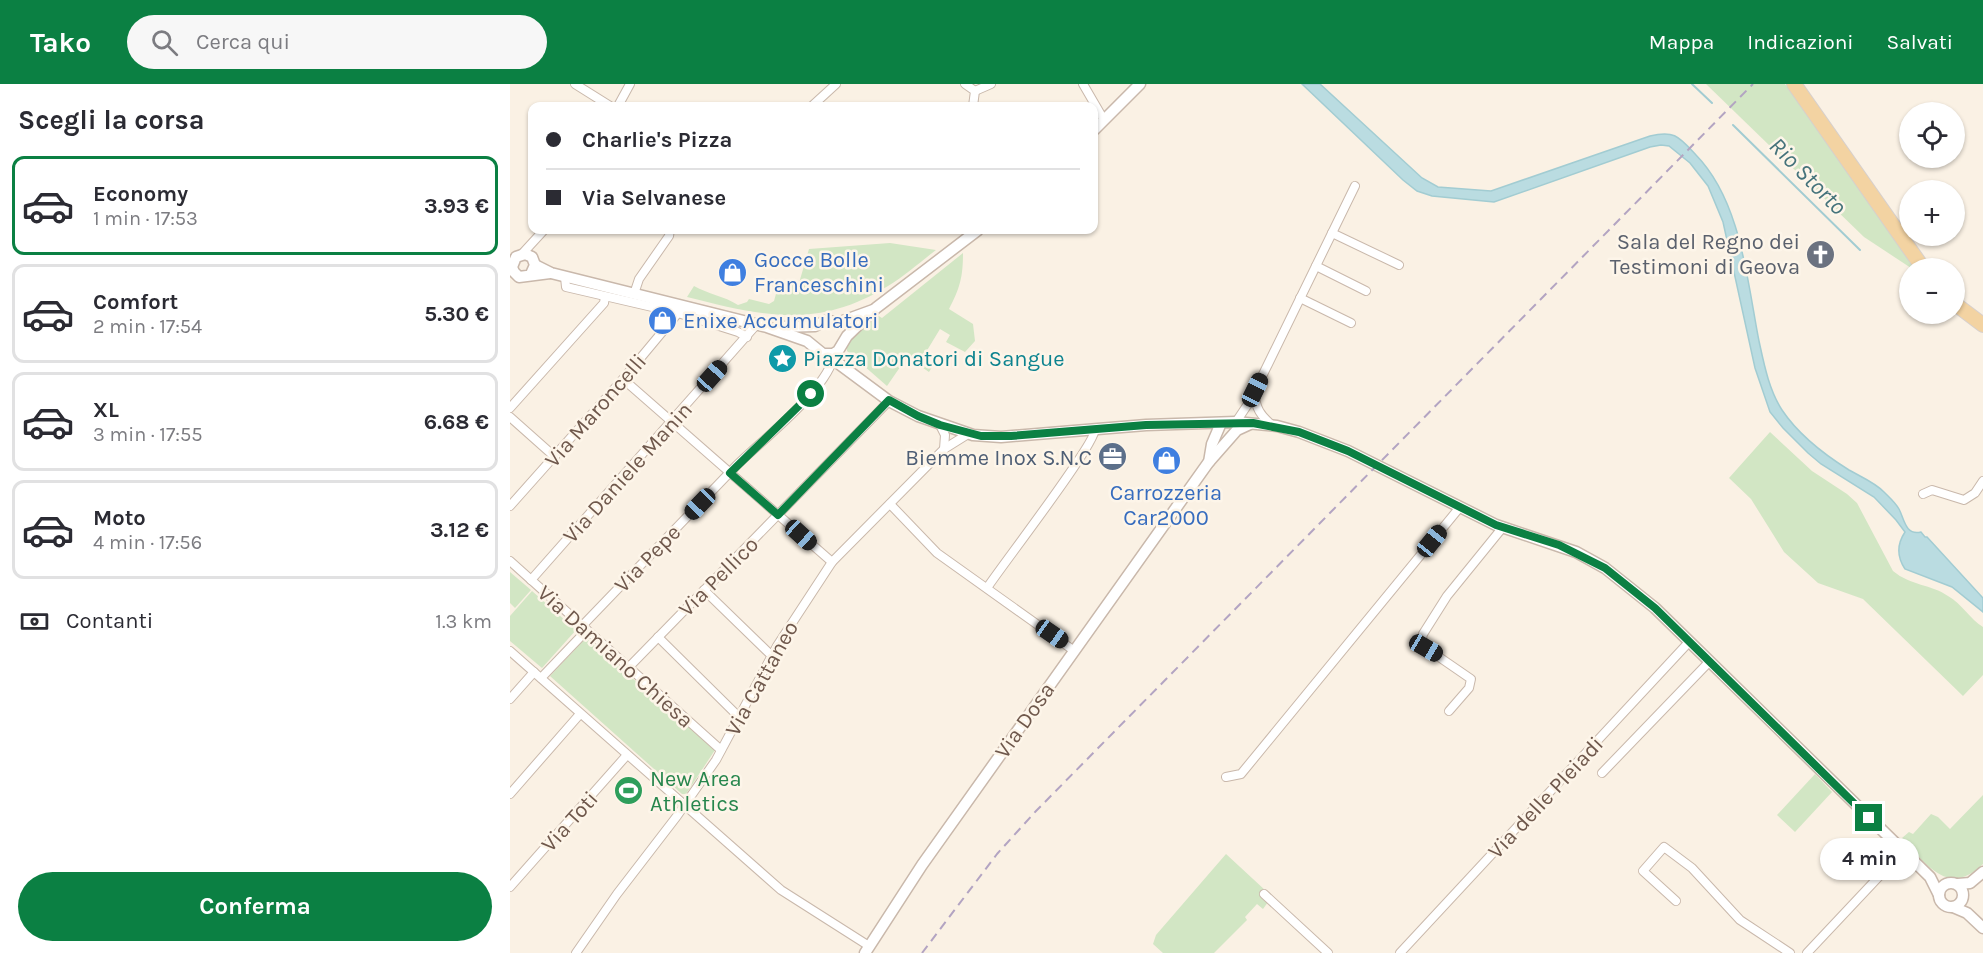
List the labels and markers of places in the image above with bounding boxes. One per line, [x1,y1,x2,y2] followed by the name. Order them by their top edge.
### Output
[1610,229,1800,280] place label: Sala del Regno dei Testimoni di Geova
[1805,238,1837,270] church icon: Sala del Regno dei Testimoni di Geova
[754,247,884,298] place label: Gocce Bolle Franceschini
[717,256,749,288] shop icon: Gocce Bolle Franceschini
[646,304,678,336] shop icon: Enixe Accumulatori
[683,308,879,334] place label: Enixe Accumulatori
[766,342,798,374] place icon: Piazza Donatori di Sangue
[803,346,1065,372] place label: Piazza Donatori di Sangue
[1097,441,1129,473] office icon: Biemme Inox S.N.C
[1150,444,1182,476] shop icon: Carrozzeria Car2000
[905,445,1092,471] place label: Biemme Inox S.N.C
[1110,480,1222,531] place label: Carrozzeria Car2000
[650,766,742,817] place label: New Area Athletics
[613,775,645,807] sports icon: New Area Athletics

